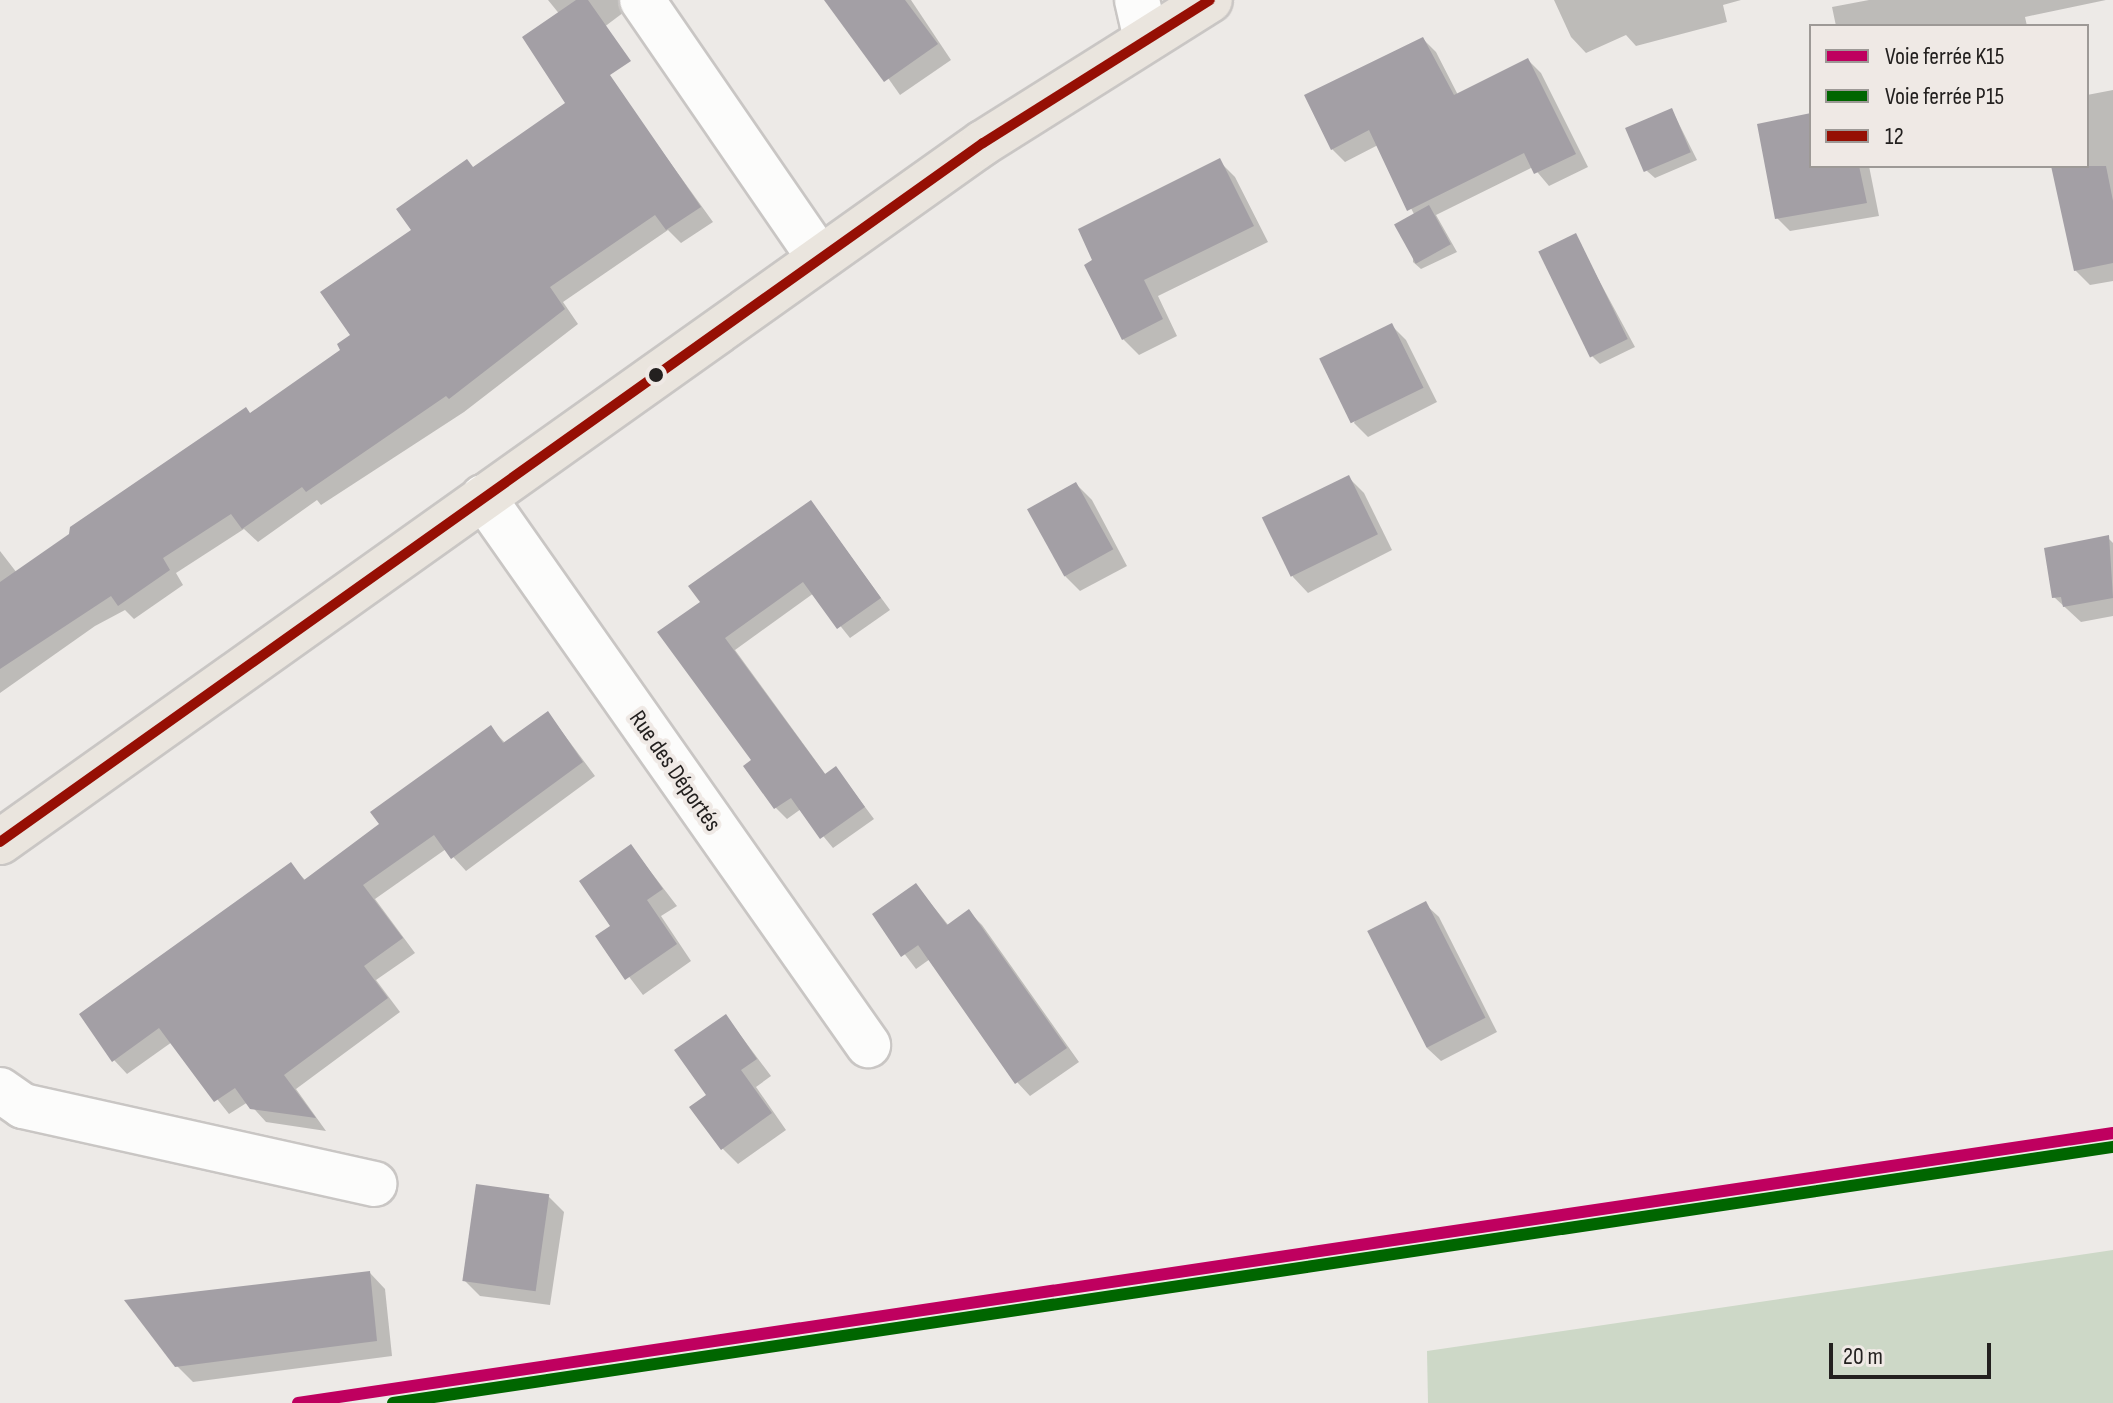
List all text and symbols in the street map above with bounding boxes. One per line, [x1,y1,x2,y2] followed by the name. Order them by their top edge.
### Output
[1809,24,2089,168] legend
[1885,42,2004,71] text: Voie ferrée K15
[1885,82,2004,111] text: Voie ferrée P15
[1885,122,1904,151] text: 12
[648,367,664,383] unlabelled marker
[623,705,727,837] street label: Rue des Déportés
[1833,1327,1995,1377] scale bar
[1843,1342,1883,1371] text: 20 m

